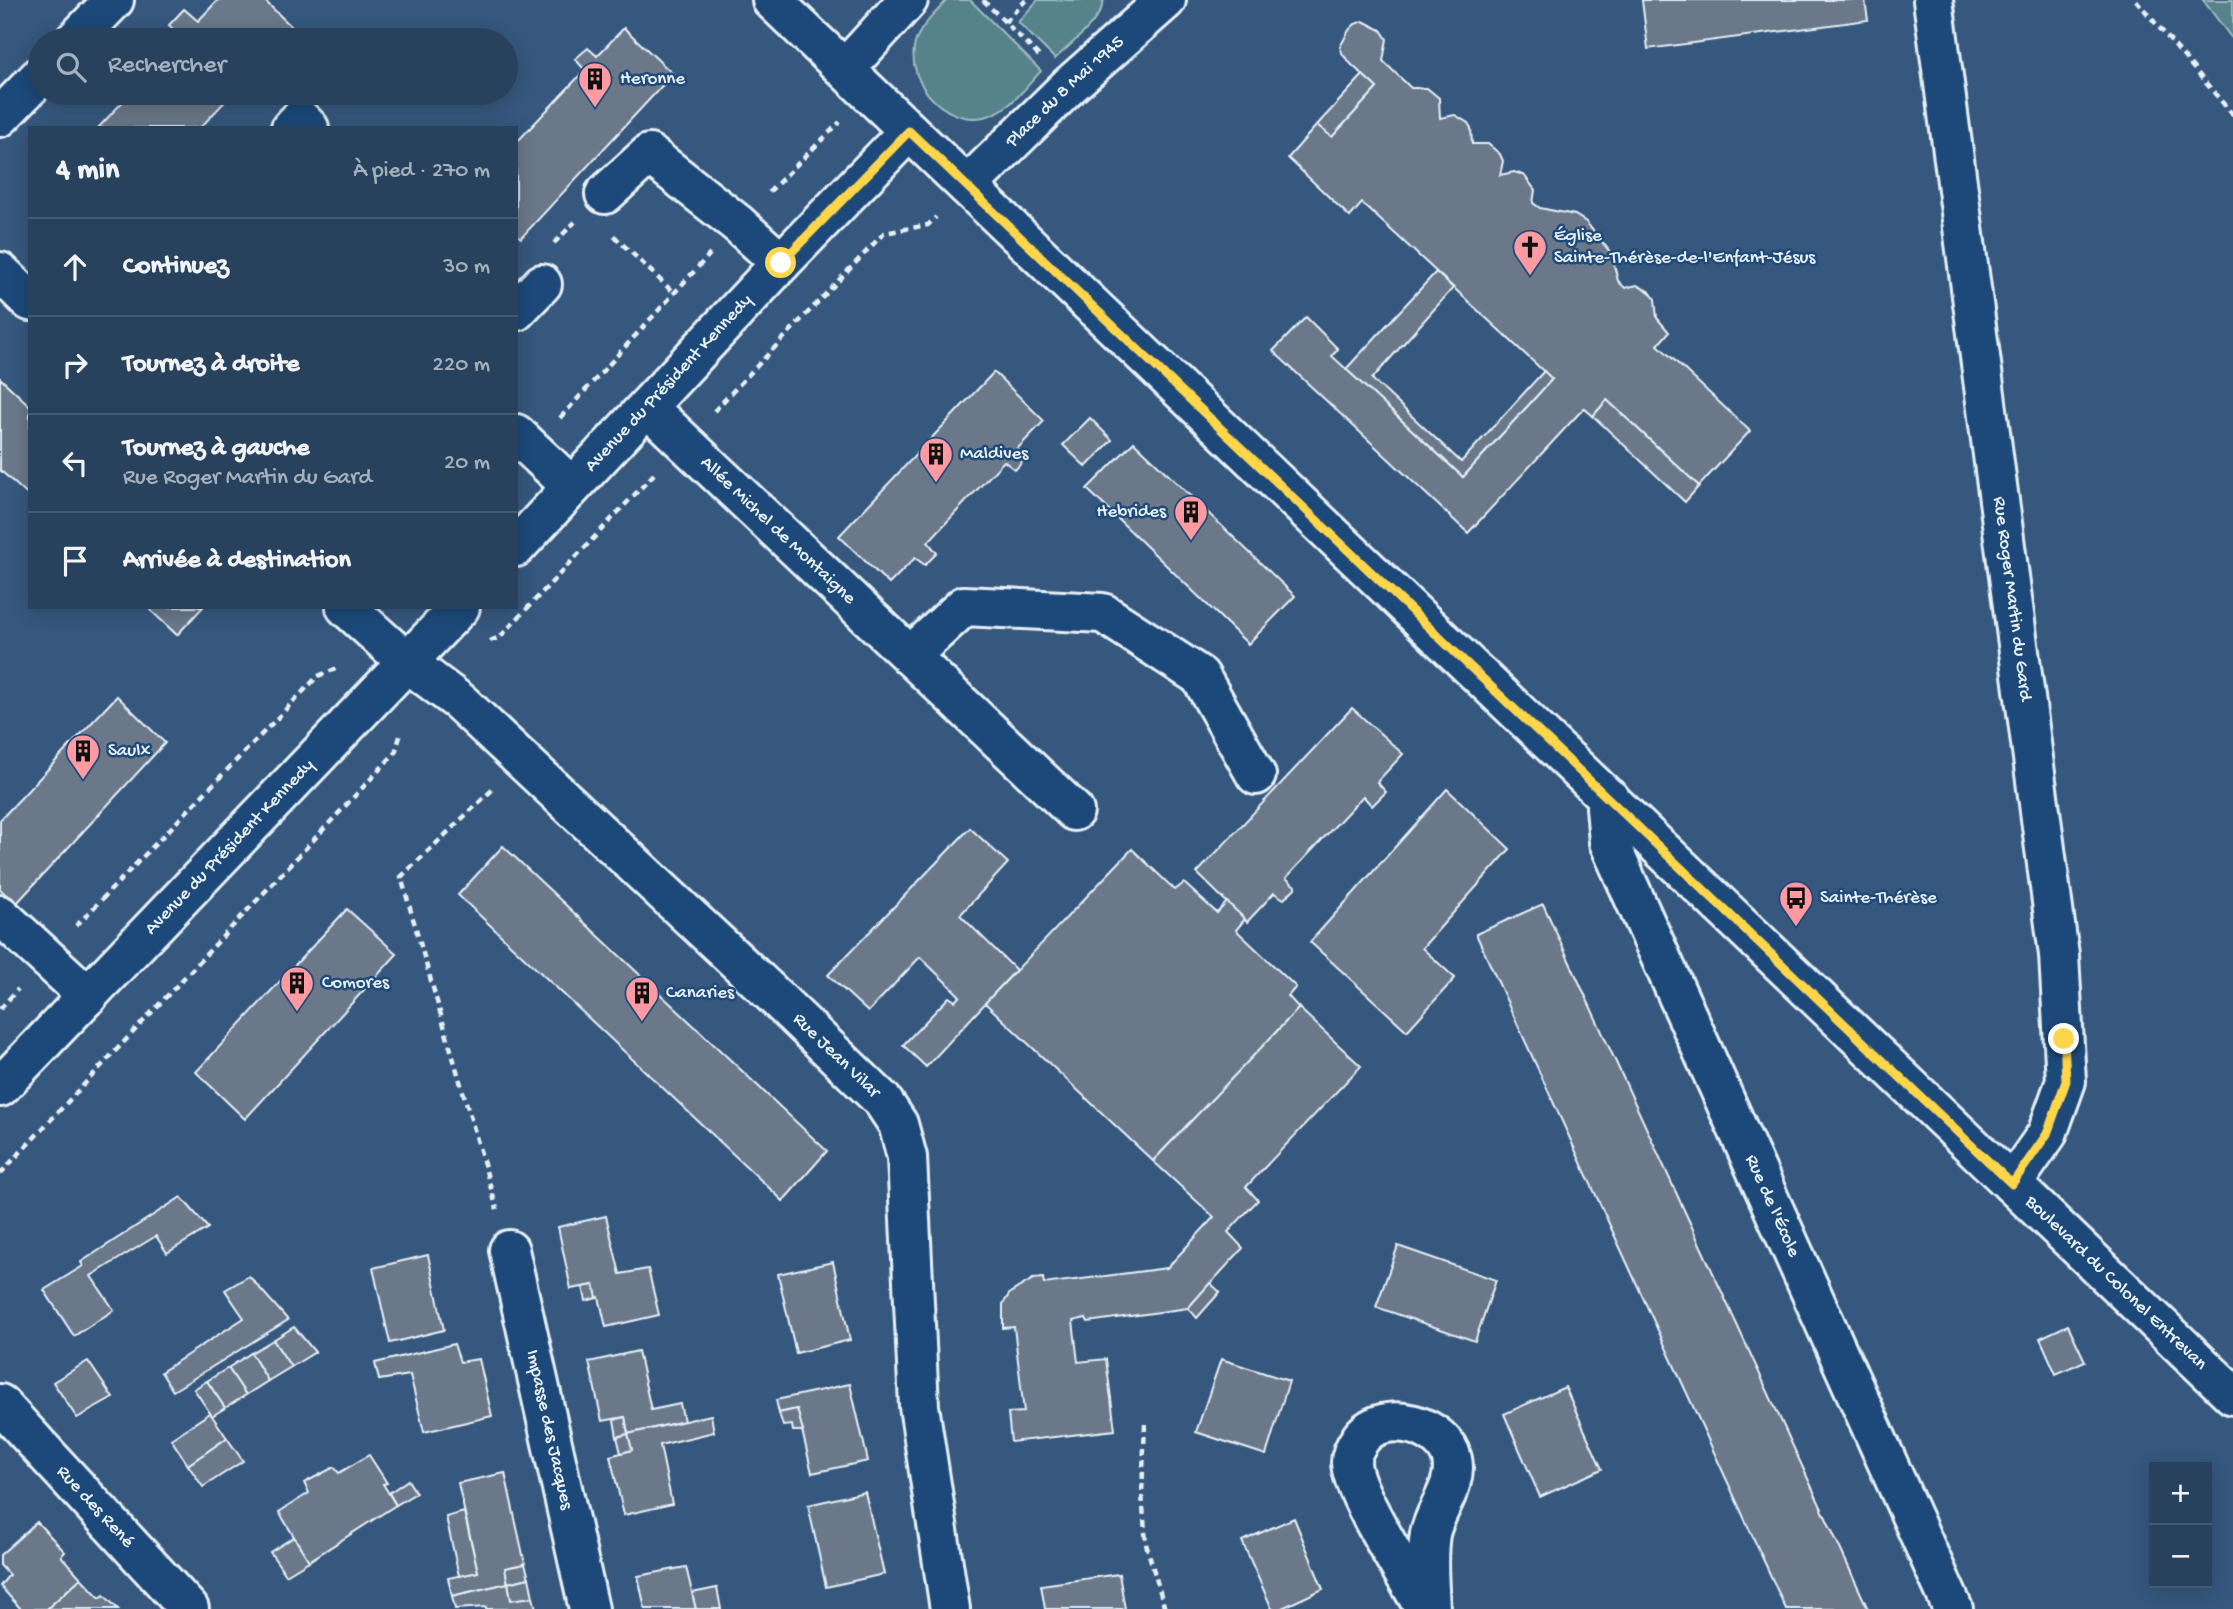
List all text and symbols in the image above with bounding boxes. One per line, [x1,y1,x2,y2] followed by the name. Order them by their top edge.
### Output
[28,28,518,105] search box
[1000,31,1129,154] street label: Place du 8 Mai 1945
[52,48,90,86] icon: search
[108,51,226,82] text: Rechercher
[576,60,614,109] building icon: Heronne
[620,68,685,91] place label: Heronne
[56,154,119,189] text: 4 min
[353,158,490,185] text: À pied · 270 m
[1554,225,1816,270] place label: Église Sainte-Thérèse-de-l'Enfant-Jésus
[1511,228,1549,277] church icon: Église Sainte-Thérèse-de-l'Enfant-Jésus
[765,247,796,278] route start
[56,248,94,286] icon: ahead
[123,252,229,283] text: Continuez
[443,254,490,281] text: 30 m
[580,289,758,477] street label: Avenue du Président Kennedy
[56,346,94,384] icon: right
[123,350,300,381] text: Tournez à droite
[433,352,490,379] text: 220 m
[123,434,310,465] text: Tournez à gauche
[917,435,955,484] building icon: Maldives
[960,443,1029,466] place label: Maldives
[56,444,94,482] icon: left
[444,450,490,477] text: 20 m
[695,452,861,610] street label: Allée Michel de Montaigne
[123,465,372,492] text: Rue Roger Martin du Gard
[1172,493,1210,542] building icon: Hebrides
[1987,495,2037,704] street label: Rue Roger Martin du Gard
[1097,501,1167,524] place label: Hebrides
[56,542,94,580] icon: arrive
[123,546,351,577] text: Arrivée à destination
[64,732,102,781] building icon: Saulx
[108,740,150,763] place label: Saulx
[140,754,320,940] street label: Avenue du Président Kennedy
[1777,879,1815,928] bus stop icon: Sainte-Thérèse
[1820,887,1937,910] place label: Sainte-Thérèse
[278,964,316,1013] building icon: Comores
[322,972,390,995] place label: Comores
[623,974,661,1023] building icon: Canaries
[666,982,735,1005] place label: Canaries
[787,1008,887,1105] street label: Rue Jean Vilar
[2048,1023,2079,1054] route end
[1739,1151,1805,1261] street label: Rue de l'École
[2019,1190,2212,1375] street label: Boulevard du Colonel Entrevan
[520,1348,578,1513] street label: Impasse des Jacques
[51,1461,139,1553] street label: Rue des René
[2149,1462,2212,1588] map controls
[2149,1462,2212,1525] button: +
[2149,1525,2212,1588] button: −

